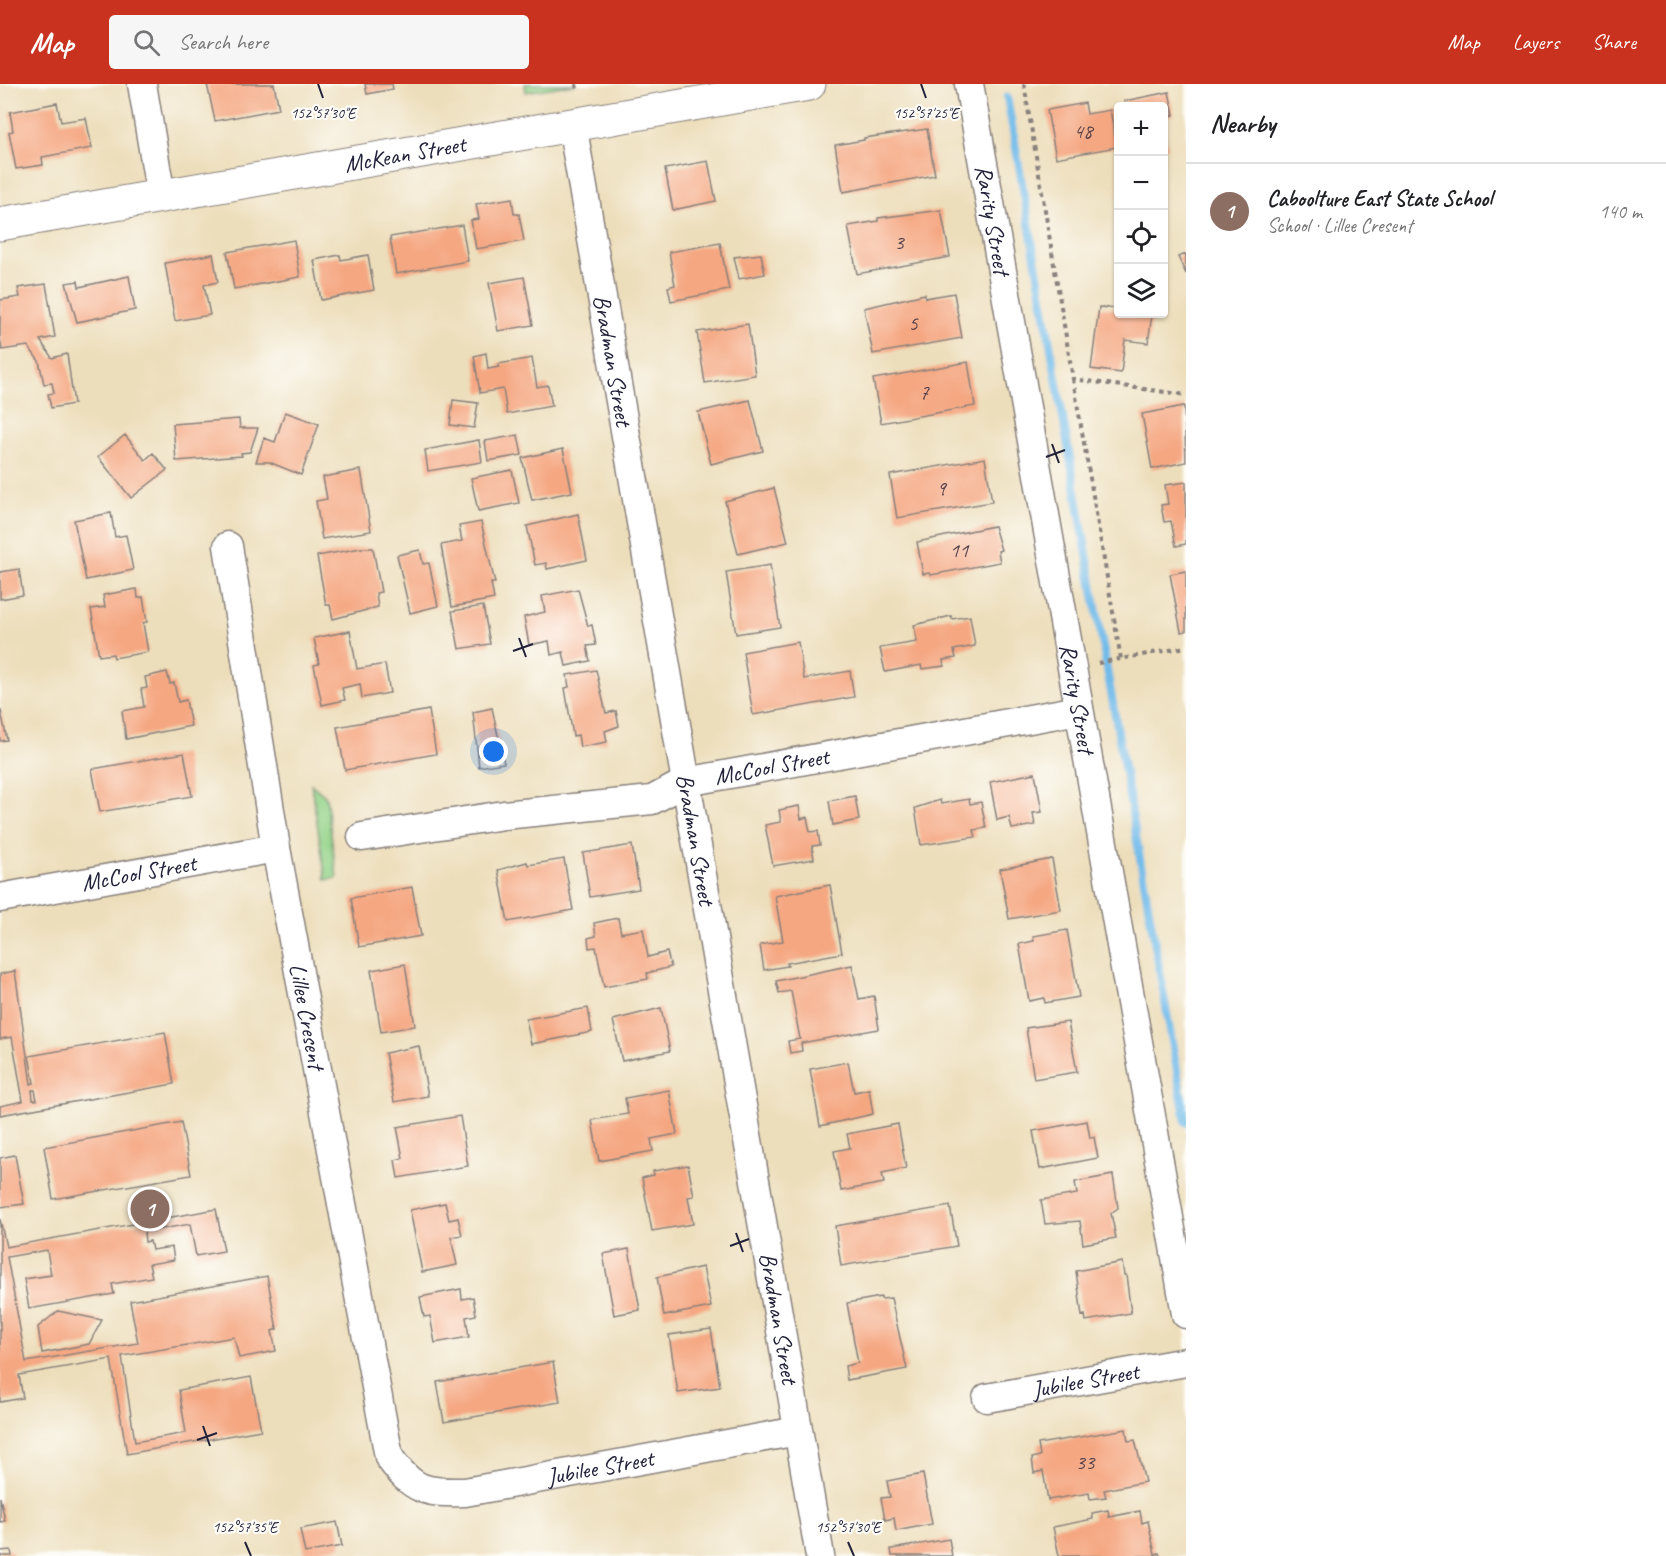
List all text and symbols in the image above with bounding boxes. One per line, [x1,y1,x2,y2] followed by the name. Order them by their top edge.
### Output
[109,15,529,69] search box
[30,25,73,60] text: Map
[130,26,163,59] icon: search
[178,28,268,56] text: Search here
[1447,29,1480,55] text: Map
[1513,29,1559,55] text: Layers
[1592,29,1636,55] text: Share
[1114,102,1168,318] map controls
[1114,102,1168,156] button: +
[291,104,357,123] text: 152°57'30"E
[894,104,960,123] text: 152°57'25"E
[1210,107,1275,140] text: Nearby
[1074,118,1095,144] house number: 48
[342,128,470,179] street label: McKean Street
[1114,156,1168,210] button: −
[969,163,1018,280] street label: Rarity Street
[1267,185,1492,213] text: Caboolture East State School
[1225,199,1234,224] text: 1
[1599,199,1642,224] text: 140 m
[1114,210,1168,264] button: locate
[1267,213,1413,238] text: School · Lillee Cresent
[894,229,905,255] house number: 3
[1114,264,1168,318] button: layers
[587,293,639,430] street label: Bradman Street
[908,310,919,336] house number: 5
[919,379,930,405] house number: 7
[936,475,947,501] house number: 9
[950,537,970,563] house number: 11
[1053,641,1102,759] street label: Rarity Street
[479,737,508,766] your location
[712,741,833,791] street label: McCool Street
[670,772,722,909] street label: Bradman Street
[79,847,200,898] street label: McCool Street
[283,961,332,1075] street label: Lillee Cresent
[130,1186,170,1232] pin: 1
[753,1250,805,1388] street label: Bradman Street
[1029,1355,1143,1405] street label: Jubilee Street
[543,1442,658,1492] street label: Jubilee Street
[1076,1449,1096,1475] house number: 33
[213,1518,279,1537] text: 152°57'35"E
[816,1518,882,1537] text: 152°57'30"E

